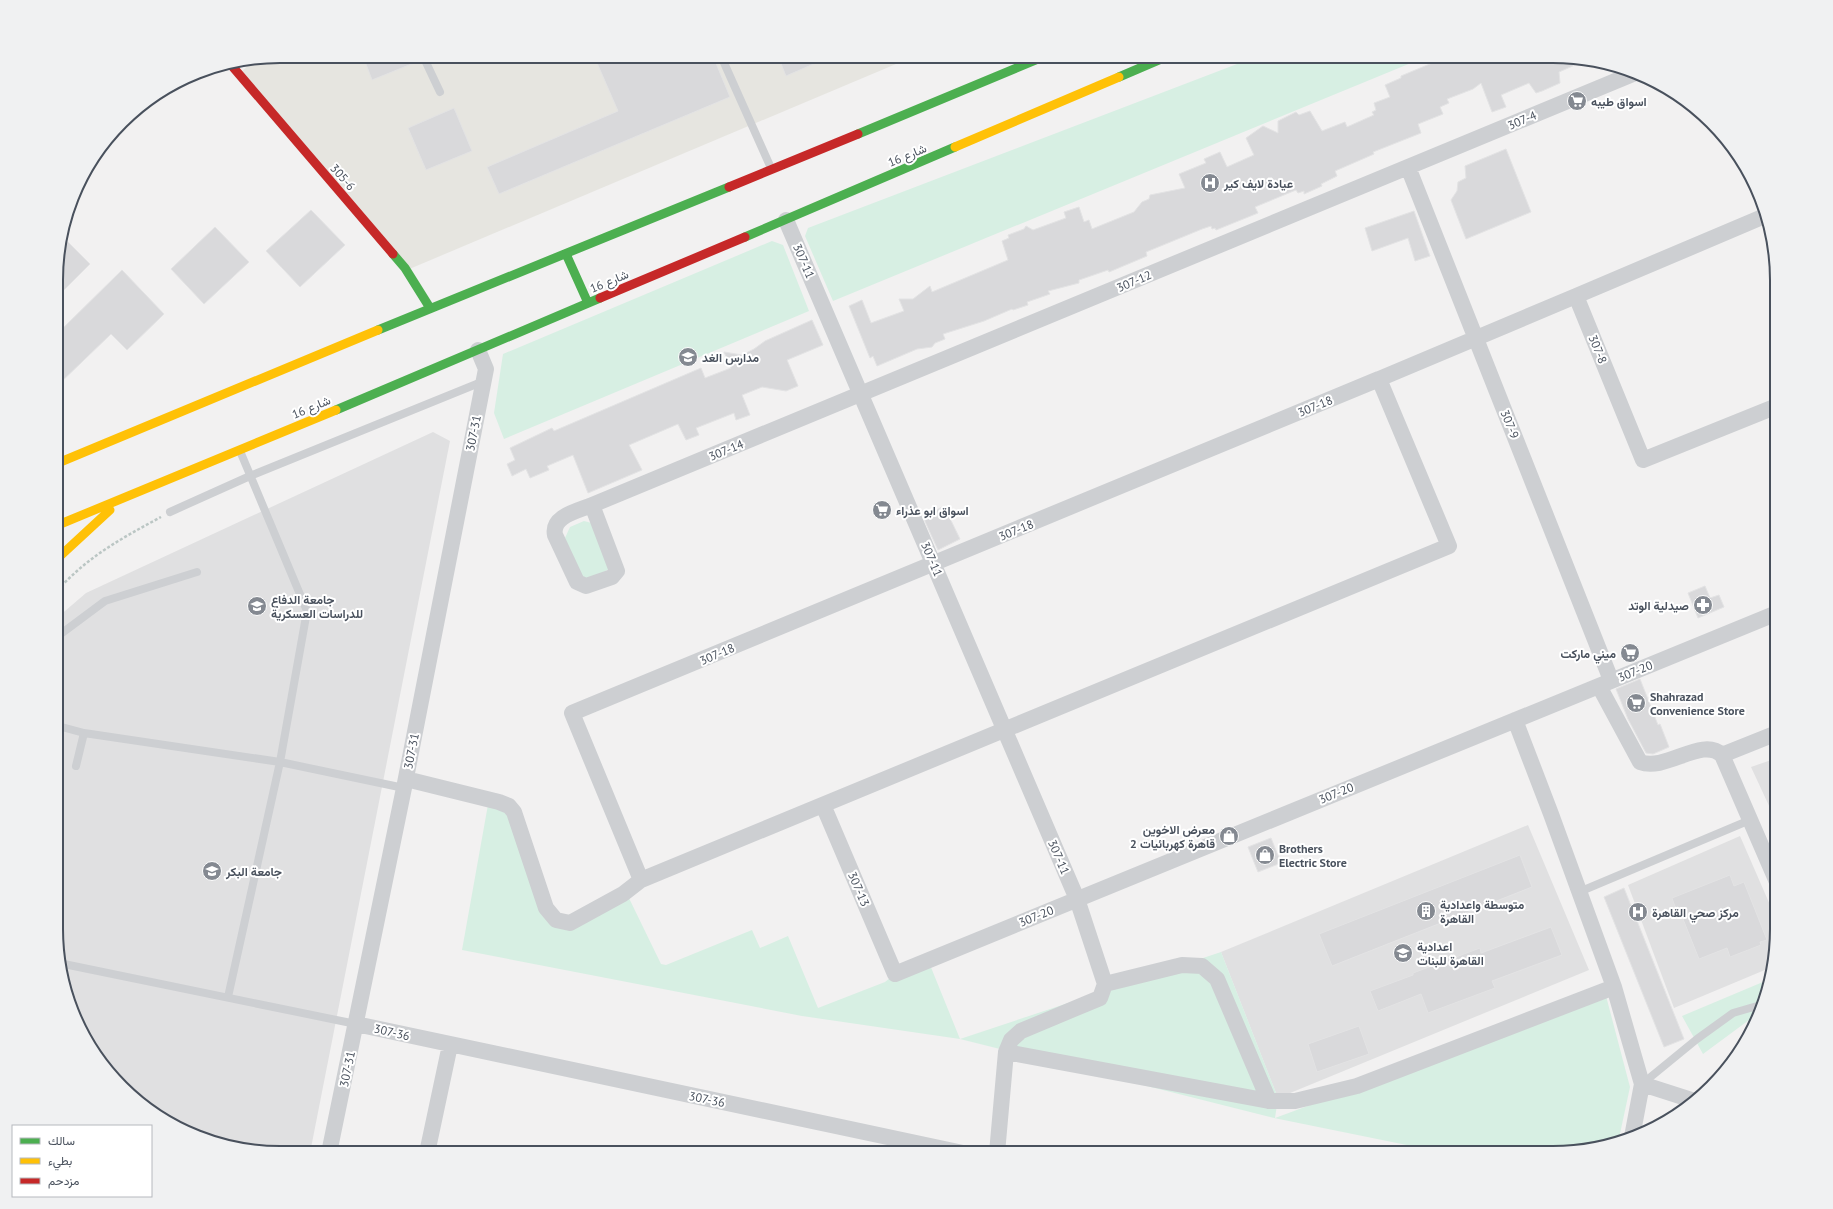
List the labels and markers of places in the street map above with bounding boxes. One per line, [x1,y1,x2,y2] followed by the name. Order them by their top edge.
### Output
[1566,90,1588,112] supermarket icon: اسواق طيبه
[1591,94,1647,110] place label: اسواق طيبه
[1199,172,1221,194] hospital icon: عيادة لايف كير
[1223,176,1293,192] place label: عيادة لايف كير
[677,346,699,368] school or university icon: مدارس الغد
[702,350,760,366] place label: مدارس الغد
[871,499,893,521] supermarket icon: اسواق ابو عذراء
[896,503,969,519] place label: اسواق ابو عذراء
[271,592,363,622] place label: جامعة الدفاع للدراسات العسكرية
[1692,594,1714,616] pharmacy icon: صيدلية الوتد
[246,595,268,617] school or university icon: جامعة الدفاع للدراسات العسكرية
[1628,598,1689,614] place label: صيدلية الوتد
[1619,642,1641,664] supermarket icon: ميني ماركت
[1560,646,1616,664] place label: ميني ماركت
[1650,689,1745,718] place label: Shahrazad Convenience Store
[1625,692,1647,714] supermarket icon: Shahrazad Convenience Store
[1130,822,1215,852] place label: معرض الاخوين قاهرة كهربائيات 2
[1218,825,1240,847] shop icon: معرض الاخوين قاهرة كهربائيات 2
[1279,841,1347,870] place label: Brothers Electric Store
[1254,844,1276,866] shop icon: Brothers Electric Store
[201,860,223,882] school or university icon: جامعة البكر
[225,864,282,880] place label: جامعة البكر
[1440,897,1525,927] place label: متوسطة واعدادية القاهرة
[1415,900,1437,922] building icon: متوسطة واعدادية القاهرة
[1627,901,1649,923] hospital icon: مركز صحي القاهرة
[1652,905,1739,923] place label: مركز صحي القاهرة
[1417,939,1484,969] place label: اعدادية القاهرة للبنات
[1392,942,1414,964] school or university icon: اعدادية القاهرة للبنات

